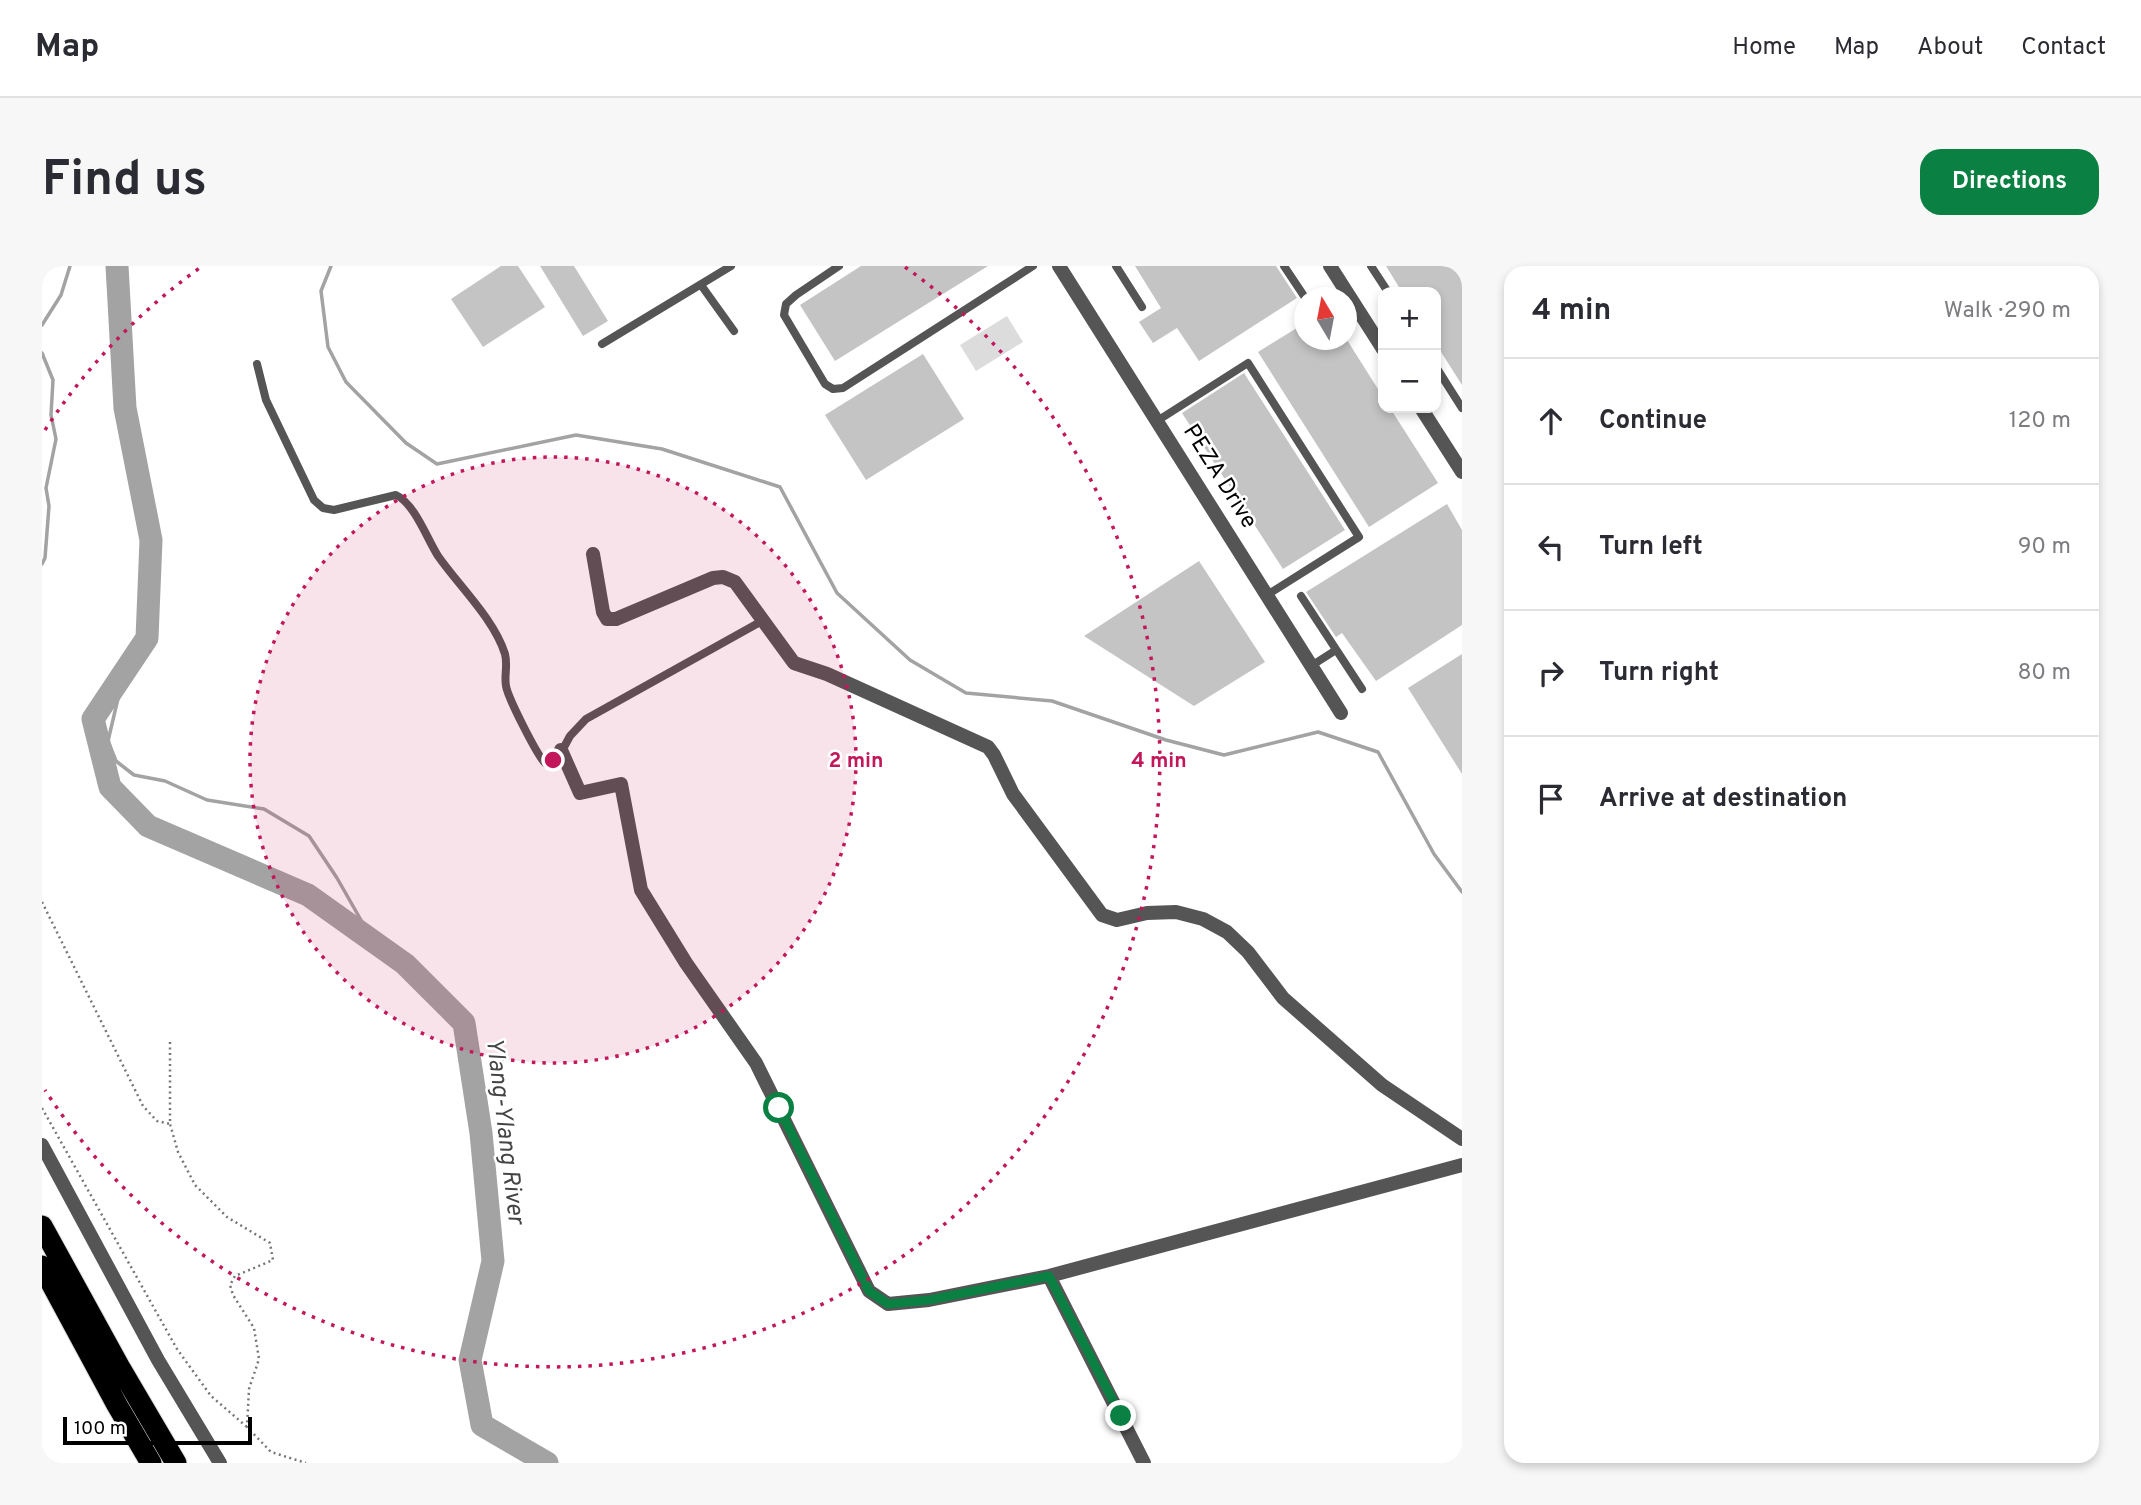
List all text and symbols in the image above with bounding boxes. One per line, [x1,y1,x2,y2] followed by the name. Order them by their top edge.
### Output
[35,27,99,69] text: Map
[1732,33,1796,63] text: Home
[1834,33,1879,63] text: Map
[1917,33,1983,63] text: About
[2021,33,2106,63] text: Contact
[1920,149,2099,215] button: Directions
[42,151,207,213] text: Find us
[1294,287,1357,350] north arrow
[1378,287,1441,413] map controls
[1378,287,1441,350] button: +
[1532,293,1611,330] text: 4 min
[1944,297,2071,326] text: Walk · 290 m
[1378,350,1441,413] button: −
[1532,402,1570,440] icon: ahead
[1599,405,1707,438] text: Continue
[2009,407,2071,436] text: 120 m
[1175,419,1263,535] street label: PEZA Drive
[1532,528,1570,566] icon: left
[1599,531,1703,564] text: Turn left
[2018,533,2071,562] text: 90 m
[1532,654,1570,692] icon: right
[1599,657,1719,690] text: Turn right
[2018,659,2071,688] text: 80 m
[541,748,565,772] centre of rings
[829,748,883,775] text: 2 min
[1131,748,1187,775] text: 4 min
[1532,780,1570,818] icon: arrive
[1599,783,1847,816] text: Arrive at destination
[478,1036,531,1228] water label: Ylang-Ylang River
[763,1092,794,1123] route start
[1105,1400,1136,1431] route end
[63,1414,252,1446] scale bar
[74,1417,126,1441] text: 100 m

